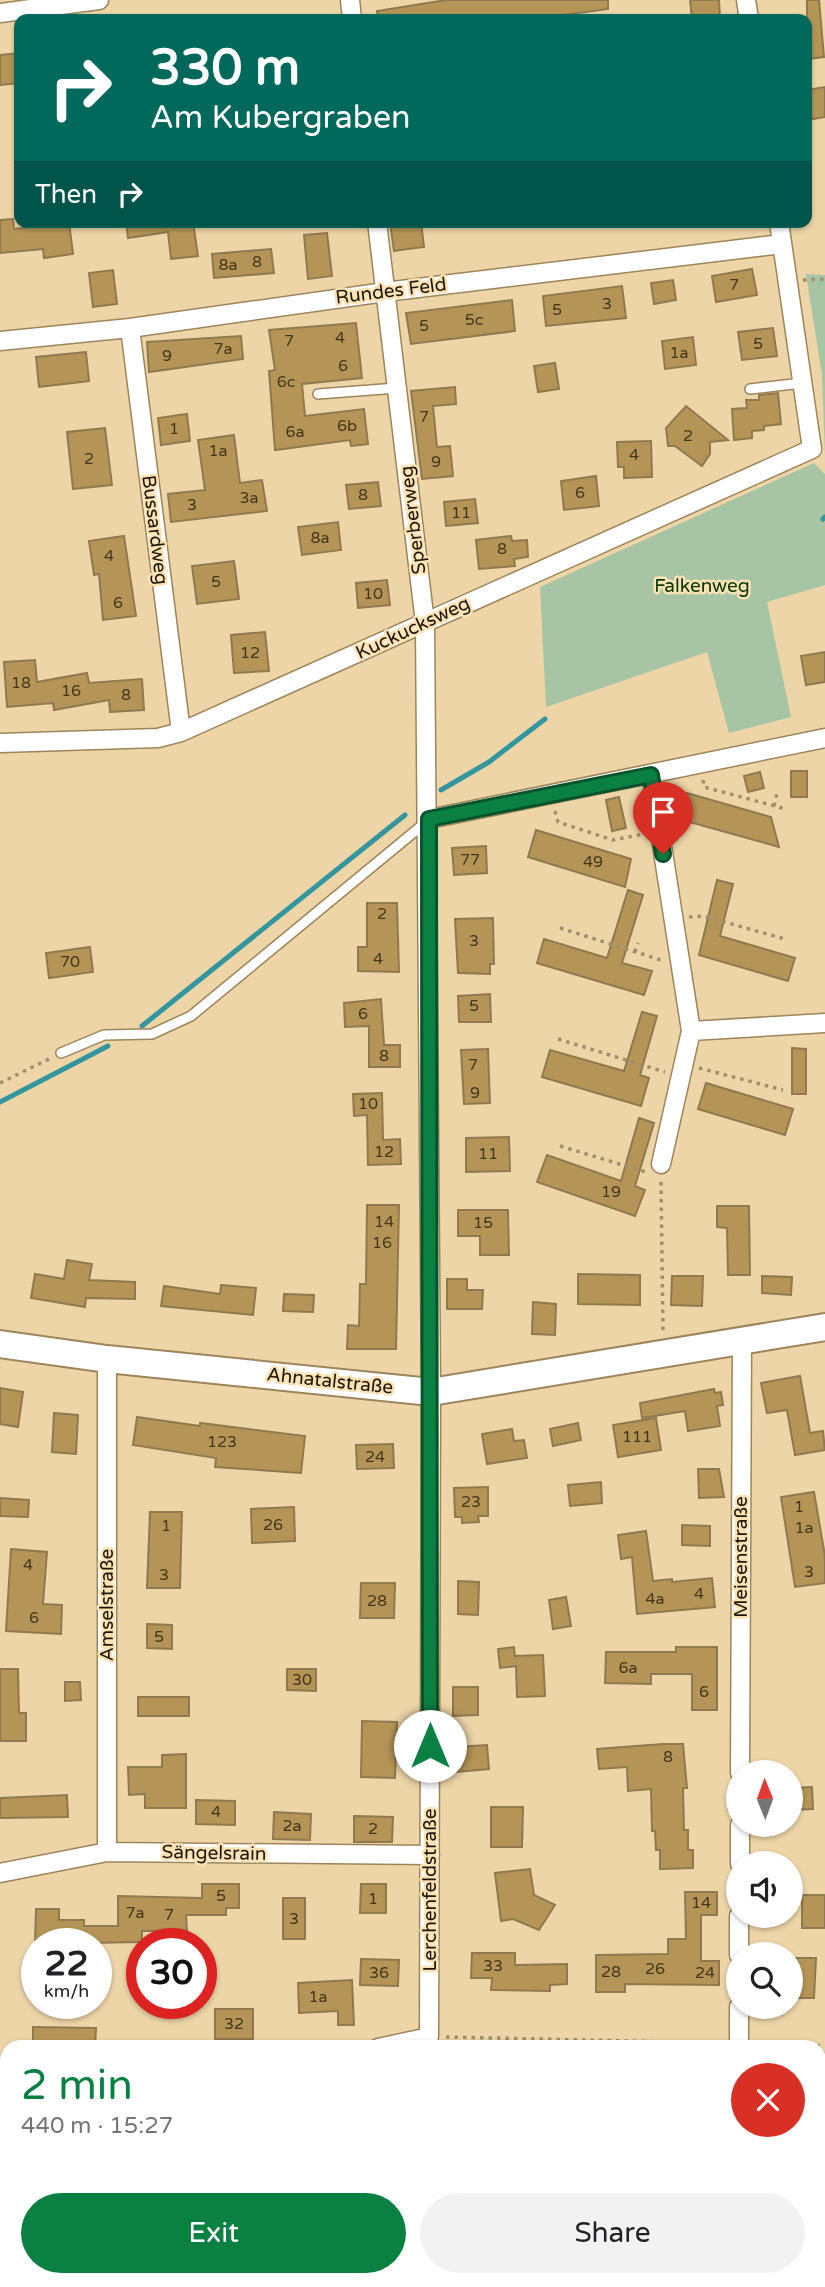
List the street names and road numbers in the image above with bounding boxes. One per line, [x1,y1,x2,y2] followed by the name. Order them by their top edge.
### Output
[334,273,448,309] street label: Rundes Feld
[395,464,431,576] street label: Sperberweg
[137,474,173,586] street label: Bussardweg
[352,592,474,664] street label: Kuckucksweg
[266,1363,394,1399] street label: Ahnatalstraße
[730,1496,752,1618] street label: Meisenstraße
[96,1549,118,1661] street label: Amselstraße
[419,1808,441,1972] street label: Lerchenfeldstraße
[161,1841,267,1865] street label: Sängelsrain

